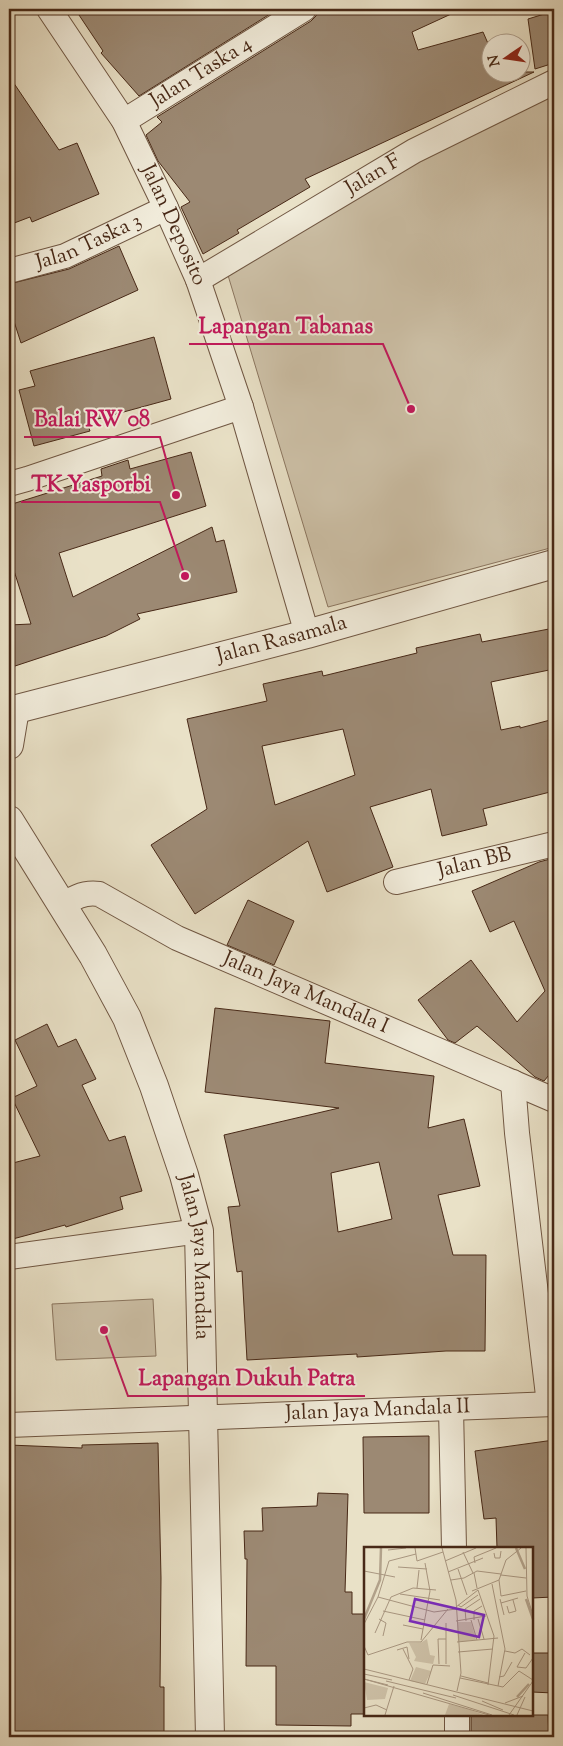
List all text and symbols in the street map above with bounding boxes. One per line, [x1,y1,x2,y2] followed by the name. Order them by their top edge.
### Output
[144,30,258,117] street label: Jalan Taska 4
[480,32,530,82] north arrow
[484,53,506,68] text: N
[339,147,407,204] street label: Jalan F
[132,159,214,291] street label: Jalan Deposito
[32,207,147,278] street label: Jalan Taska 3
[189,307,383,344] callout: Lapangan Tabanas
[199,312,374,344] text: Lapangan Tabanas
[24,400,160,437] callout: Balai RW 08
[34,405,150,437] text: Balai RW 08
[21,465,160,502] callout: TK Yasporbi
[31,470,152,502] text: TK Yasporbi
[213,608,351,672] street label: Jalan Rasamala
[434,840,515,887] street label: Jalan BB
[217,944,393,1042] street label: Jalan Jaya Mandala I
[169,1170,216,1340] street label: Jalan Jaya Mandala
[128,1359,365,1396] callout: Lapangan Dukuh Patra
[139,1364,356,1396] text: Lapangan Dukuh Patra
[284,1392,471,1429] street label: Jalan Jaya Mandala II
[364,1547,533,1716] inset map

